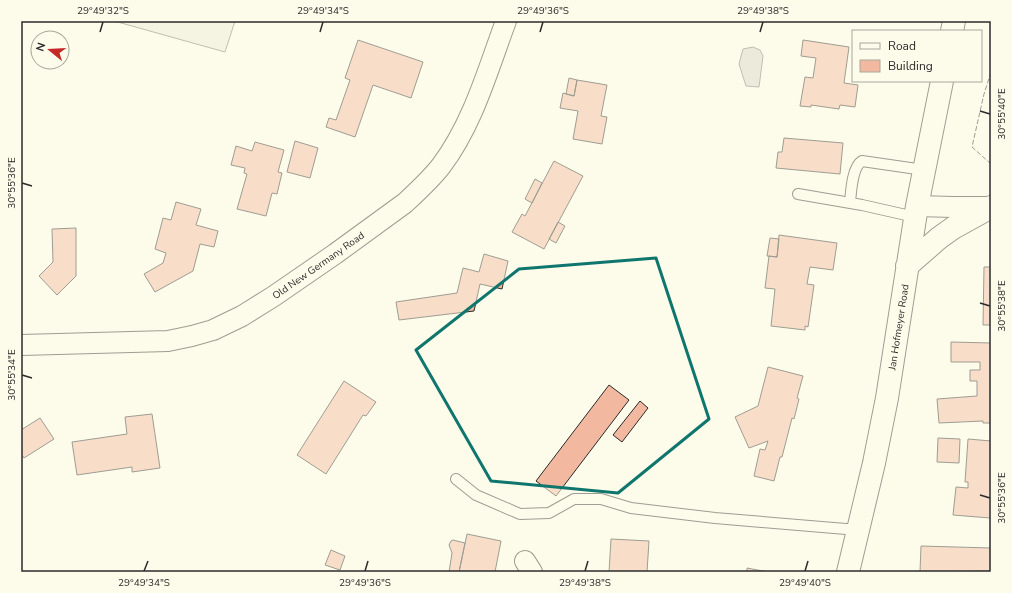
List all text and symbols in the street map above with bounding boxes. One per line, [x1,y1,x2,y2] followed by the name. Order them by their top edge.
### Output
[77,4,129,18] text: 29°49'32"S
[297,4,349,18] text: 29°49'34"S
[517,4,569,18] text: 29°49'36"S
[737,4,789,18] text: 29°49'38"S
[30,30,70,70] north arrow
[852,30,982,82] legend
[888,38,916,54] text: Road
[33,41,49,53] text: N
[888,58,933,74] text: Building
[995,88,1009,140] text: 30°55'40"E
[5,157,19,209] text: 30°55'36"E
[270,229,367,303] street label: Old New Germany Road
[995,280,1009,332] text: 30°55'38"E
[885,283,913,372] street label: Jan Hofmeyer Road
[5,349,19,401] text: 30°55'34"E
[995,472,1009,524] text: 30°55'36"E
[118,576,170,590] text: 29°49'34"S
[339,576,391,590] text: 29°49'36"S
[559,576,611,590] text: 29°49'38"S
[779,576,831,590] text: 29°49'40"S

